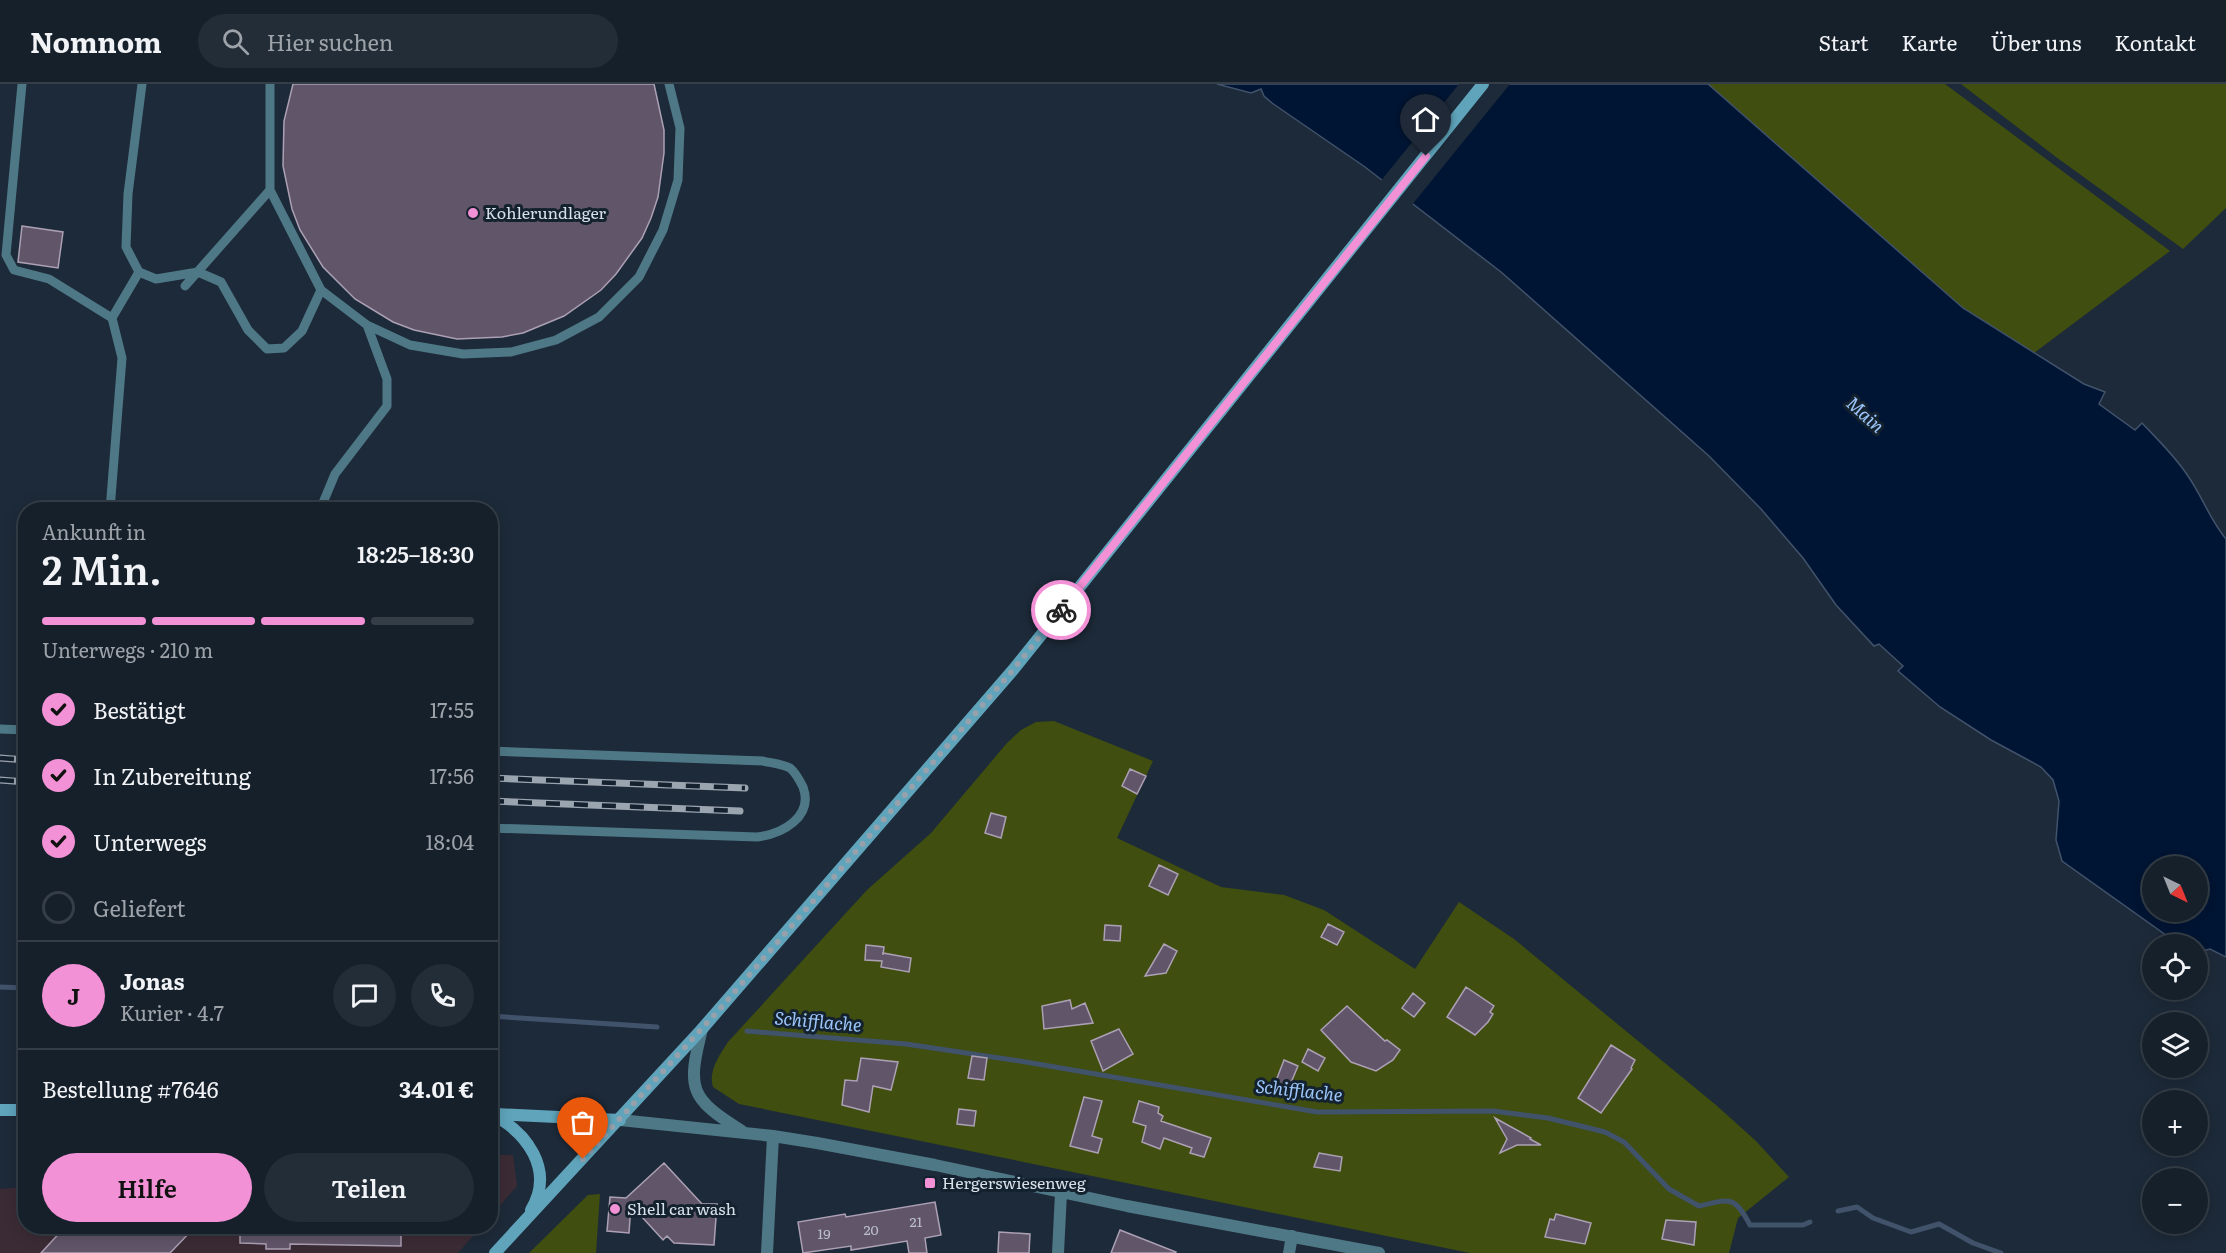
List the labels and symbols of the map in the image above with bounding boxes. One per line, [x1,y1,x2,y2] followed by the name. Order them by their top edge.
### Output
[1400,94,1451,156] pin
[485,200,607,224] place label: Kohlerundlager
[466,206,480,220] marker: Kohlerundlager
[1841,389,1891,438] water label: Main
[1031,580,1091,640] courier
[2142,856,2208,922] north arrow
[773,1003,863,1038] water label: Schifflache
[1254,1072,1344,1107] water label: Schifflache
[557,1097,608,1159] pin
[942,1170,1086,1194] place label: Hergerswiesenweg
[923,1176,937,1190] marker: Hergerswiesenweg
[627,1196,737,1220] place label: Shell car wash
[608,1202,622,1216] marker: Shell car wash
[910,1211,923,1231] house number: 21
[863,1219,879,1239] house number: 20
[817,1223,831,1243] house number: 19

